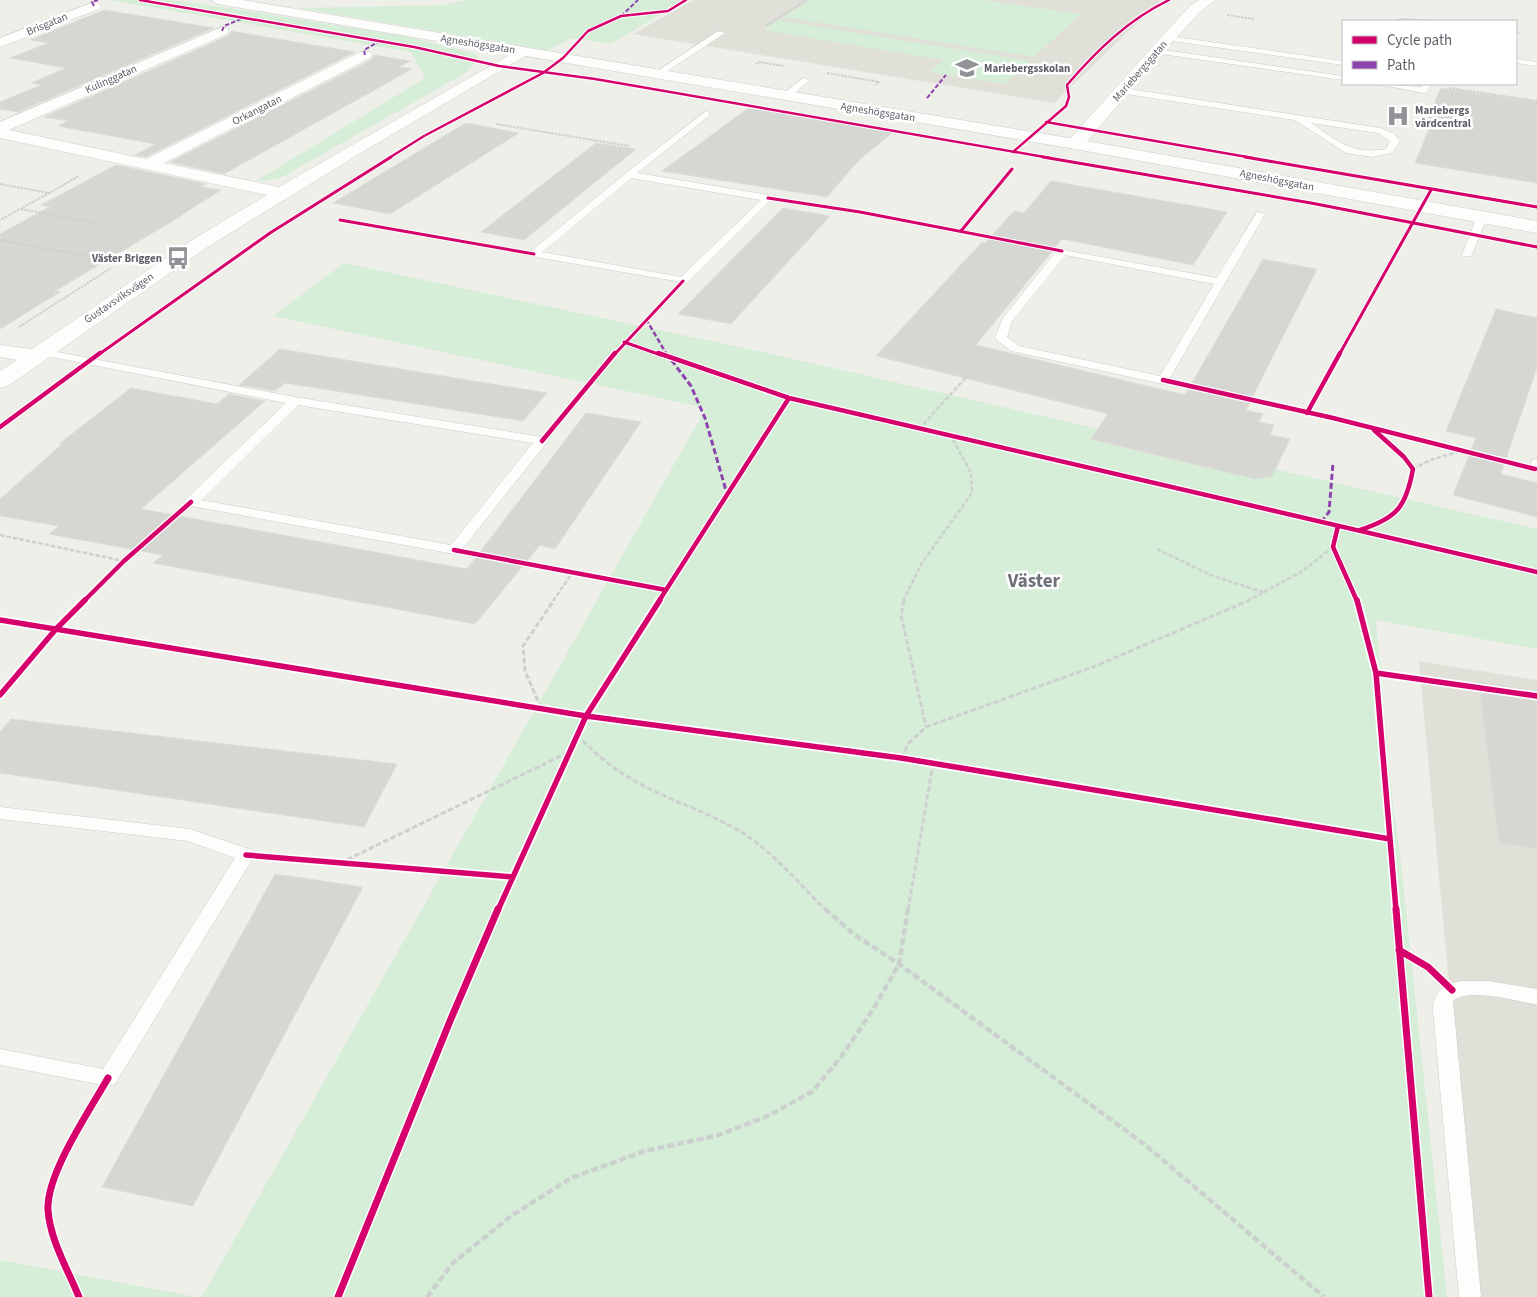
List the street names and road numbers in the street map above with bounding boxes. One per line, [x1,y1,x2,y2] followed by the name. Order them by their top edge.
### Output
[24,9,70,39] street label: Brisgatan
[440,31,516,57] street label: Agneshögsgatan
[1109,37,1171,105] street label: Mariebergsgatan
[83,61,139,97] street label: Kulinggatan
[230,91,284,129] street label: Orkangatan
[840,99,916,125] street label: Agneshögsgatan
[1239,165,1315,195] street label: Agneshögsgatan
[81,269,157,327] street label: Gustavsviksvägen

